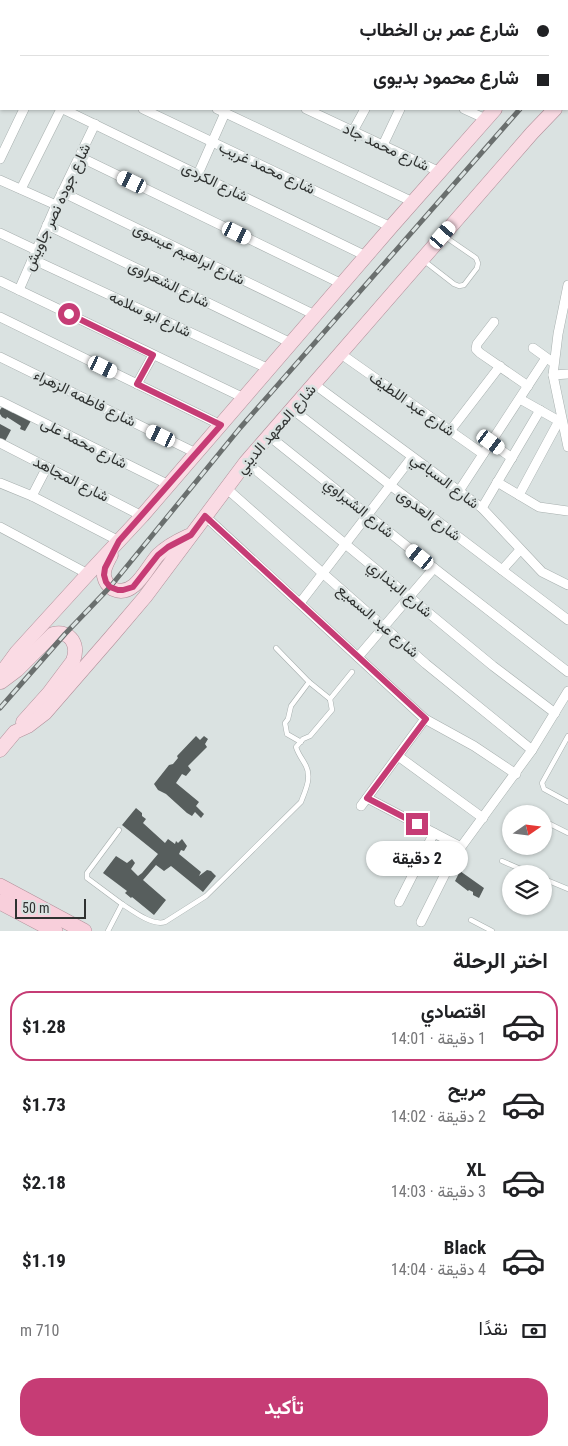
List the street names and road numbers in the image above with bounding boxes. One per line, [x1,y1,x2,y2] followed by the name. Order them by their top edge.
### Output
[339,119,432,177] street label: شارع محمد جاد
[215,138,318,200] street label: شارع محمد غريب
[20,140,96,274] street label: شارع جوده نصر جاويش
[178,158,251,208] street label: شارع الكردى
[129,219,248,291] street label: شارع ابراهيم عيسوى
[125,257,213,313] street label: شارع الشعراوى
[105,287,194,343] street label: شارع ابو سلامه
[30,366,139,432] street label: شارع فاطمه الزهراء
[365,368,458,442] street label: شارع عبد اللطيف
[232,380,323,480] street label: شارع المعهد الديني
[37,414,130,474] street label: شارع محمد على
[405,450,483,516] street label: شارع السباعي
[29,452,112,508] street label: شارع المجاهد
[318,474,398,545] street label: شارع الشبراوي
[392,485,465,547] street label: شارع العدوى
[361,557,436,624] street label: شارع البنداري
[332,581,423,663] street label: شارع عبد السميع

